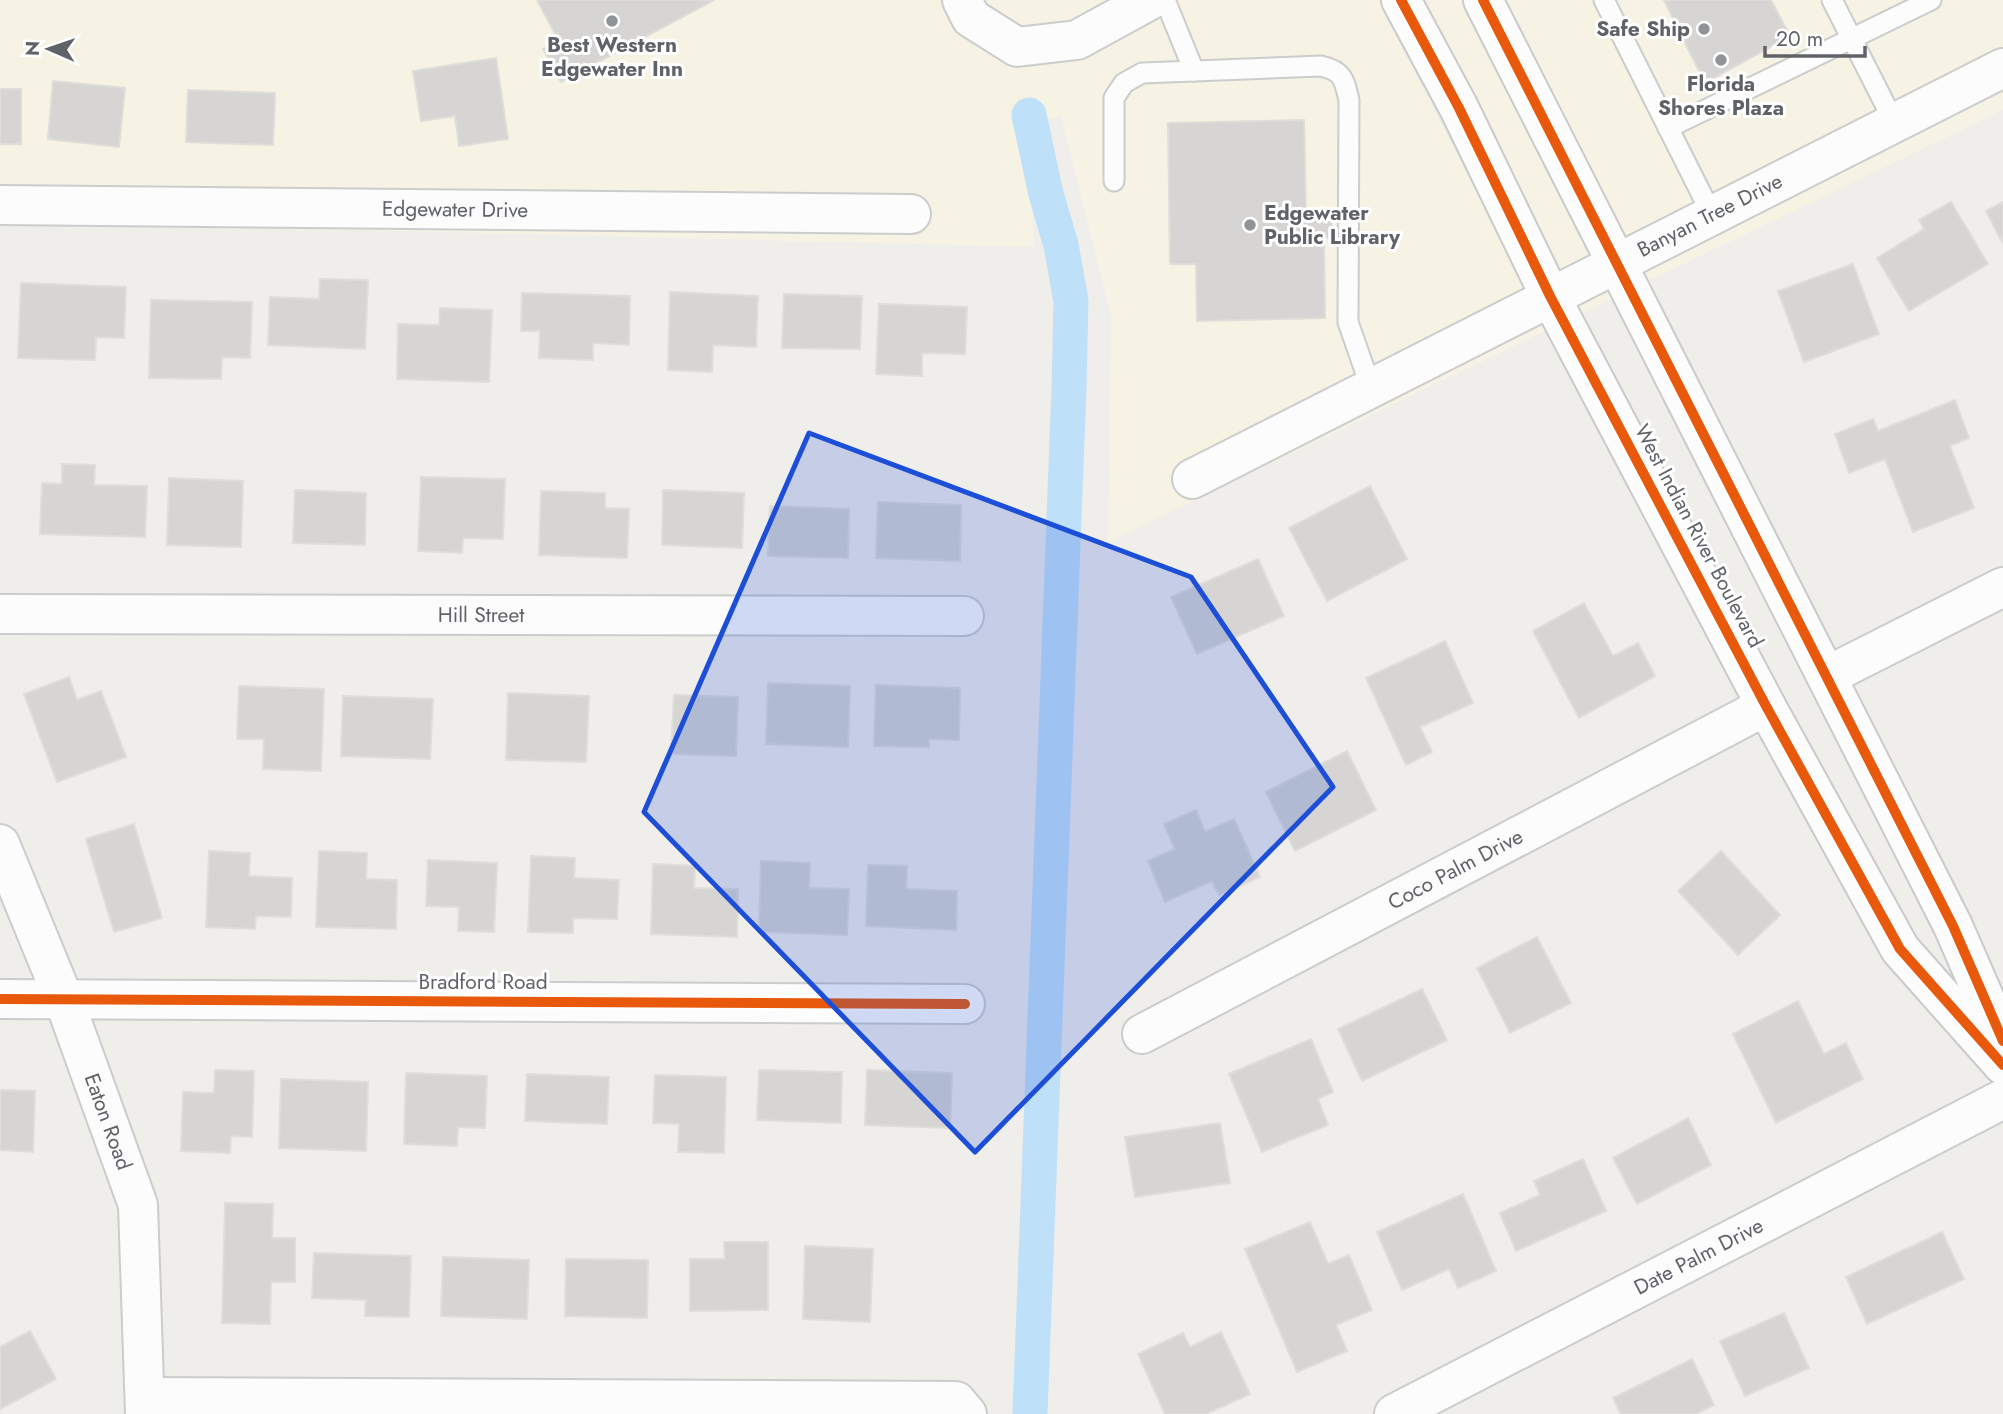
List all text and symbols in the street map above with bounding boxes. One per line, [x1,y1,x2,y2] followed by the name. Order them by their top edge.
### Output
[604,13,620,29] marker: Best Western Edgewater Inn
[14,14,84,84] north arrow
[1596,14,1690,44] place label: Safe Ship
[1765,14,1865,58] scale bar
[1696,21,1712,37] marker: Safe Ship
[1776,24,1823,54] text: 20 m
[541,30,683,84] place label: Best Western Edgewater Inn
[19,40,46,56] text: N
[1713,52,1729,68] marker: Florida Shores Plaza
[1658,69,1784,123] place label: Florida Shores Plaza
[1632,166,1788,265] street label: Banyan Tree Drive
[382,194,529,225] street label: Edgewater Drive
[1264,198,1401,252] place label: Edgewater Public Library
[1242,217,1258,233] marker: Edgewater Public Library
[1627,419,1771,653] street label: West Indian River Boulevard
[438,600,524,630] street label: Hill Street
[1382,821,1528,917] street label: Coco Palm Drive
[418,967,548,997] street label: Bradford Road
[77,1069,139,1174] street label: Eaton Road
[1629,1210,1769,1302] street label: Date Palm Drive

